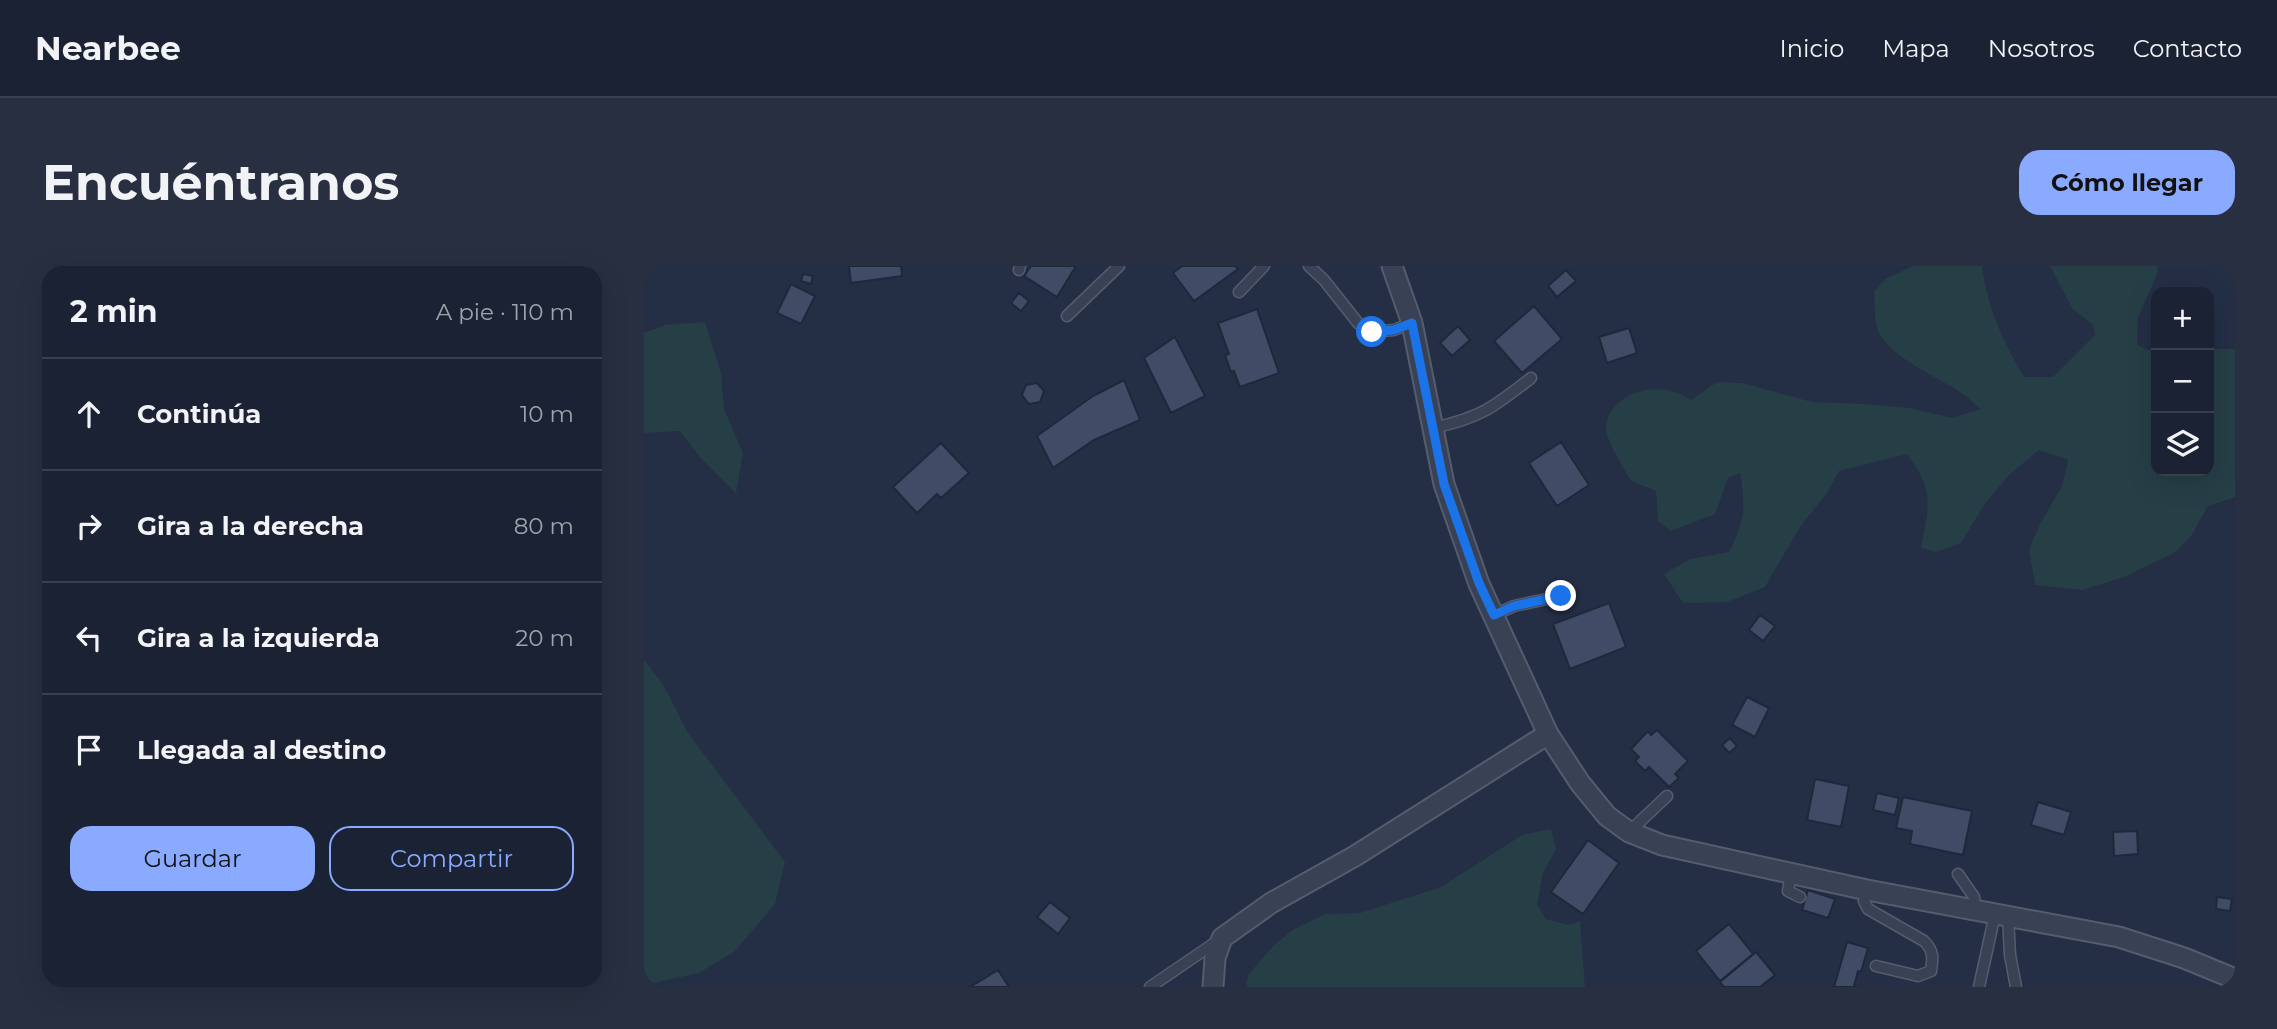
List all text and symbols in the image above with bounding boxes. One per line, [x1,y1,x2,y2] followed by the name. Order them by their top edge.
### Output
[35,28,181,68] text: Nearbee
[1779,34,1844,63] text: Inicio
[1882,34,1950,63] text: Mapa
[1988,34,2095,63] text: Nosotros
[2133,34,2242,63] text: Contacto
[2019,150,2235,215] button: Cómo llegar
[42,153,399,212] text: Encuéntranos
[2151,287,2214,476] map controls
[2151,287,2214,350] button: +
[70,293,157,330] text: 2 min
[436,298,574,326] text: A pie · 110 m
[1356,316,1387,347] route start
[2151,350,2214,413] button: −
[70,395,108,433] icon: ahead
[137,398,261,430] text: Continúa
[520,400,574,428] text: 10 m
[2151,413,2214,476] button: layers
[70,507,108,545] icon: right
[137,510,364,542] text: Gira a la derecha
[514,512,574,540] text: 80 m
[1545,580,1576,611] route end
[70,619,108,657] icon: left
[137,622,380,654] text: Gira a la izquierda
[515,624,574,652] text: 20 m
[70,731,108,769] icon: arrive
[137,734,386,766] text: Llegada al destino
[70,826,315,891] button: Guardar
[329,826,574,891] button: Compartir

